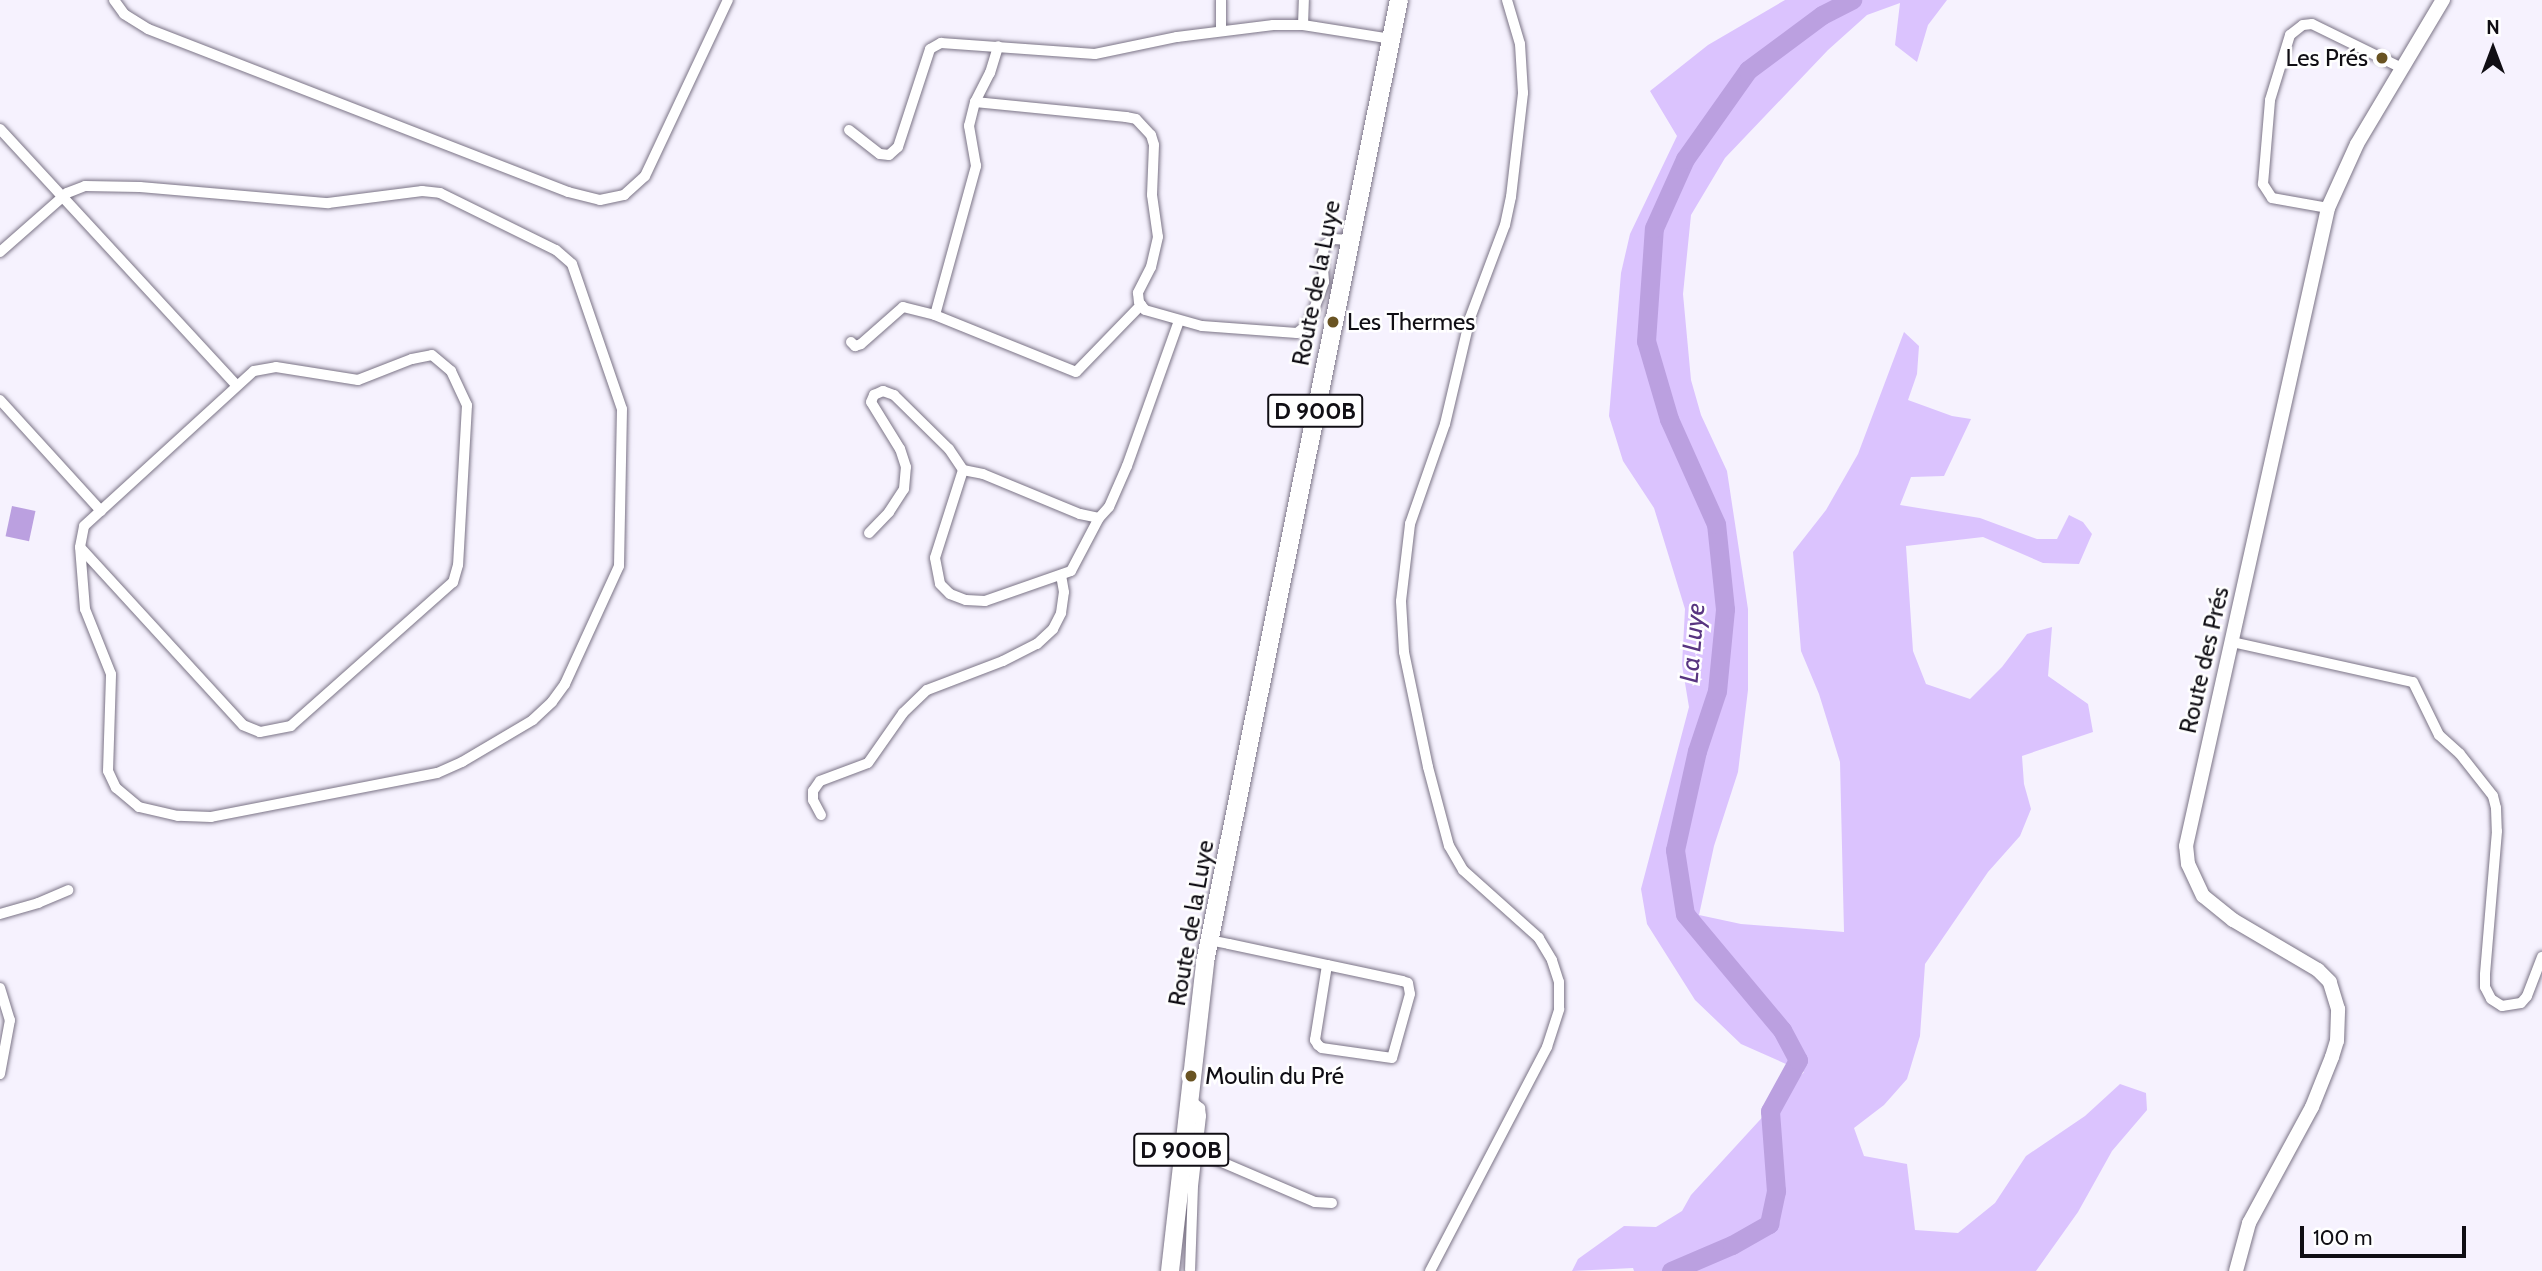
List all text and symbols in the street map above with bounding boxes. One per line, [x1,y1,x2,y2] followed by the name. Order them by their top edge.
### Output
[2458,14,2528,84] north arrow
[2486,16,2500,39] text: N
[2286,44,2368,72] place label: Les Prés
[2374,50,2390,66] marker: Les Prés
[1286,198,1346,368] street label: Route de la Luye
[1347,308,1475,336] place label: Les Thermes
[1325,314,1341,330] marker: Les Thermes
[1266,392,1364,430] road number: D 900B
[2173,584,2235,736] street label: Route des Prés
[1674,602,1712,684] water label: La Luye
[1162,838,1220,1008] street label: Route de la Luye
[1205,1062,1344,1090] place label: Moulin du Pré
[1183,1068,1199,1084] marker: Moulin du Pré
[1132,1130,1230,1170] road number: D 900B
[2304,1212,2470,1256] scale bar
[2313,1225,2372,1250] text: 100 m

